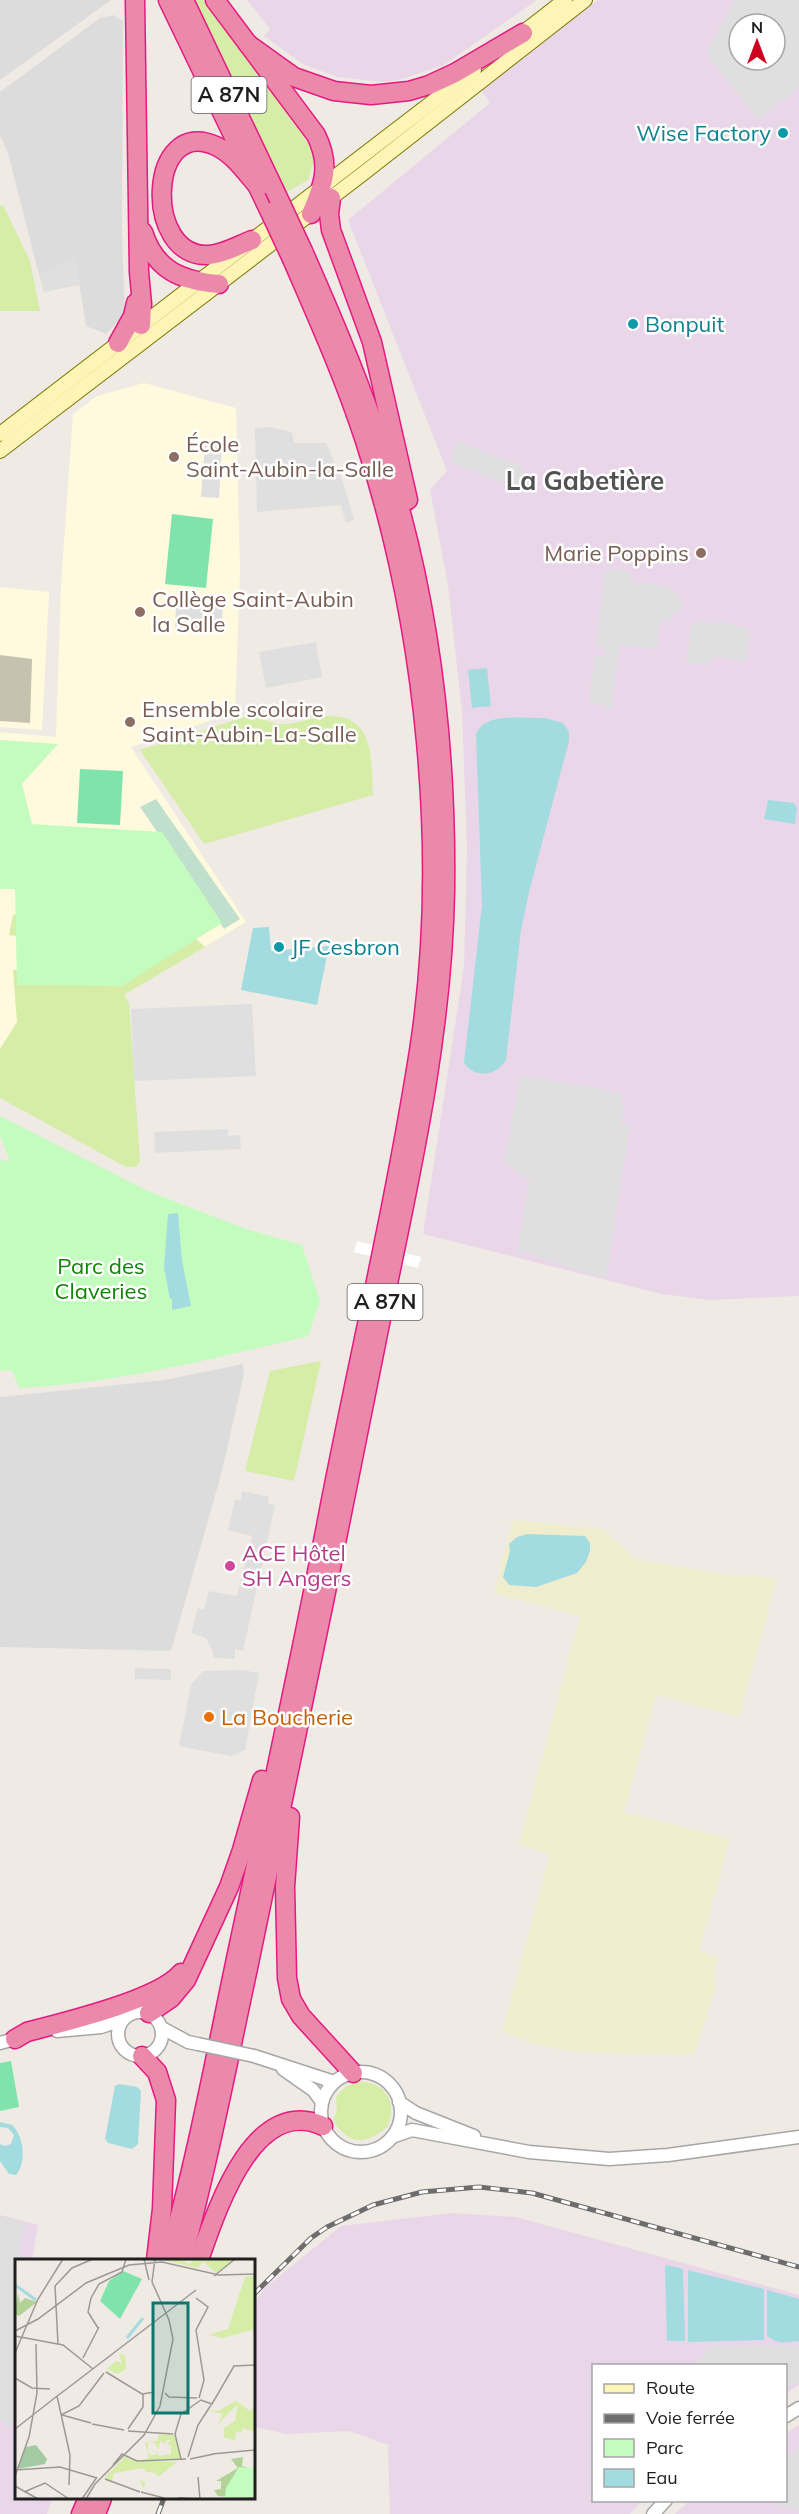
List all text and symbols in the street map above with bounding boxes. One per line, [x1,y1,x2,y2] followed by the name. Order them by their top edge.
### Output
[727,12,787,72] north arrow
[751,17,763,37] text: N
[192,77,266,113] road number: A 87N
[636,119,771,147] place label: Wise Factory
[776,126,790,140] marker: Wise Factory
[645,310,725,338] place label: Bonpuit
[626,317,640,331] marker: Bonpuit
[186,430,394,483] place label: École Saint-Aubin-la-Salle
[167,450,181,464] marker: École Saint-Aubin-la-Salle
[506,464,664,497] district label: La Gabetière
[544,539,689,567] place label: Marie Poppins
[694,546,708,560] marker: Marie Poppins
[152,585,354,638] place label: Collège Saint-Aubin la Salle
[133,605,147,619] marker: Collège Saint-Aubin la Salle
[142,695,357,748] place label: Ensemble scolaire Saint-Aubin-La-Salle
[123,715,137,729] marker: Ensemble scolaire Saint-Aubin-La-Salle
[291,933,400,961] place label: JF Cesbron
[272,940,286,954] marker: JF Cesbron
[55,1252,147,1305] park label: Parc des Claveries
[348,1284,422,1320] road number: A 87N
[242,1539,351,1592] place label: ACE Hôtel SH Angers
[223,1559,237,1573] marker: ACE Hôtel SH Angers
[221,1703,353,1731] place label: La Boucherie
[202,1710,216,1724] marker: La Boucherie
[15,2259,255,2499] inset map
[592,2364,787,2502] legend
[646,2376,695,2399] text: Route
[646,2406,735,2429] text: Voie ferrée
[646,2436,684,2459] text: Parc
[646,2466,678,2489] text: Eau

